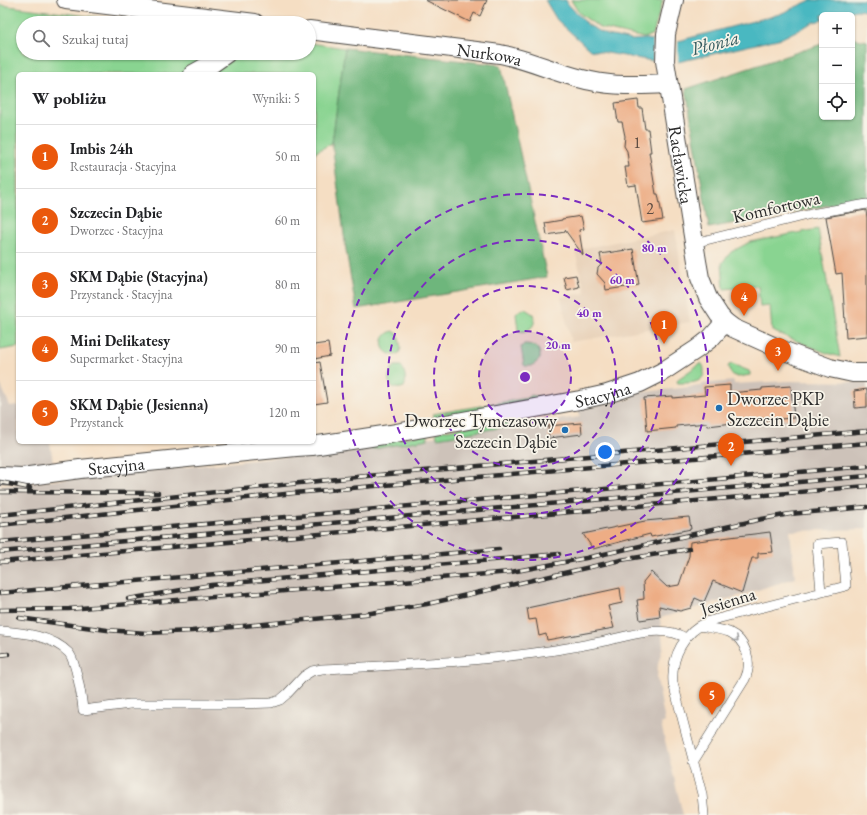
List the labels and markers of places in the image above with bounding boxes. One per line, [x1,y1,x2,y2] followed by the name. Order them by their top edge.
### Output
[731,283,757,316] pin: 4
[651,311,677,344] pin: 1
[765,338,791,371] pin: 3
[518,370,532,384] centre of rings
[727,387,829,431] place label: Dworzec PKP Szczecin Dąbie
[714,403,724,413] marker: Dworzec PKP Szczecin Dąbie
[404,409,557,453] place label: Dworzec Tymczasowy Szczecin Dąbie
[560,425,570,435] marker: Dworzec Tymczasowy Szczecin Dąbie
[718,433,744,466] pin: 2
[699,682,725,715] pin: 5

